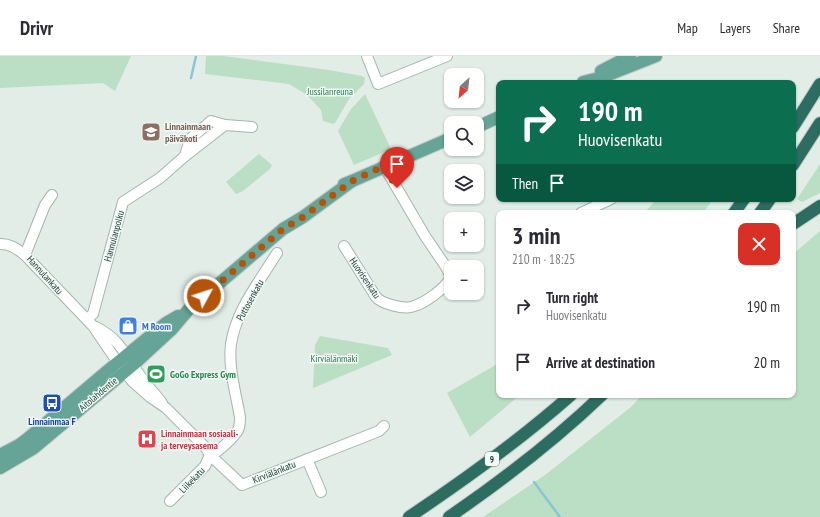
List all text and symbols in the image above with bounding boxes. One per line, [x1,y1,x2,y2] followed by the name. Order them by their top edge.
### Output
[20,16,53,40] text: Drivr
[677,19,698,37] text: Map
[720,19,751,37] text: Layers
[773,19,800,37] text: Share
[444,68,484,108] north arrow
[444,68,484,300] map controls
[306,85,353,98] park label: Jussilanreuna
[578,92,642,129] text: 190 m
[512,96,564,148] icon: right
[444,116,484,156] button: search
[165,120,211,145] place label: Linnainmaan päiväkoti
[140,121,162,143] school or university icon: Linnainmaan päiväkoti
[578,128,662,151] text: Huovisenkatu
[380,147,414,188] pin
[386,153,408,175] icon: arrive
[444,164,484,204] button: layers
[546,172,568,194] icon: arrive
[512,174,538,193] text: Then
[101,209,127,263] street label: Hannulanpolku
[444,212,484,252] button: +
[512,220,560,251] text: 3 min
[738,223,780,265] button: close
[512,251,575,268] text: 210 m · 18:25
[24,253,66,297] street label: Hannulankatu
[347,255,383,301] street label: Huovisenkatu
[444,260,484,300] button: −
[183,275,225,317] position arrow
[233,277,267,323] street label: Puttosenkatu
[546,288,598,307] text: Turn right
[512,295,534,317] icon: right
[747,297,780,316] text: 190 m
[546,307,607,324] text: Huovisenkatu
[117,315,139,337] shop icon: M Room
[142,320,171,333] place label: M Room
[512,351,534,373] icon: arrive
[310,352,358,365] park label: Kirviälänmäki
[546,353,655,372] text: Arrive at destination
[754,353,780,372] text: 20 m
[145,363,167,385] sports icon: GoGo Express Gym
[170,368,236,381] place label: GoGo Express Gym
[76,374,120,414] street label: Aitolahdentie
[41,392,63,414] bus stop icon: Linnainmaa F
[28,415,76,428] place label: Linnainmaa F
[160,427,238,452] place label: Linnainmaan sosiaali- ja terveysasema
[136,428,158,450] hospital icon: Linnainmaan sosiaali- ja terveysasema
[485,452,499,466] road number: 9
[250,457,298,487] street label: Kirviälänkatu
[176,464,208,496] street label: Liikekatu

